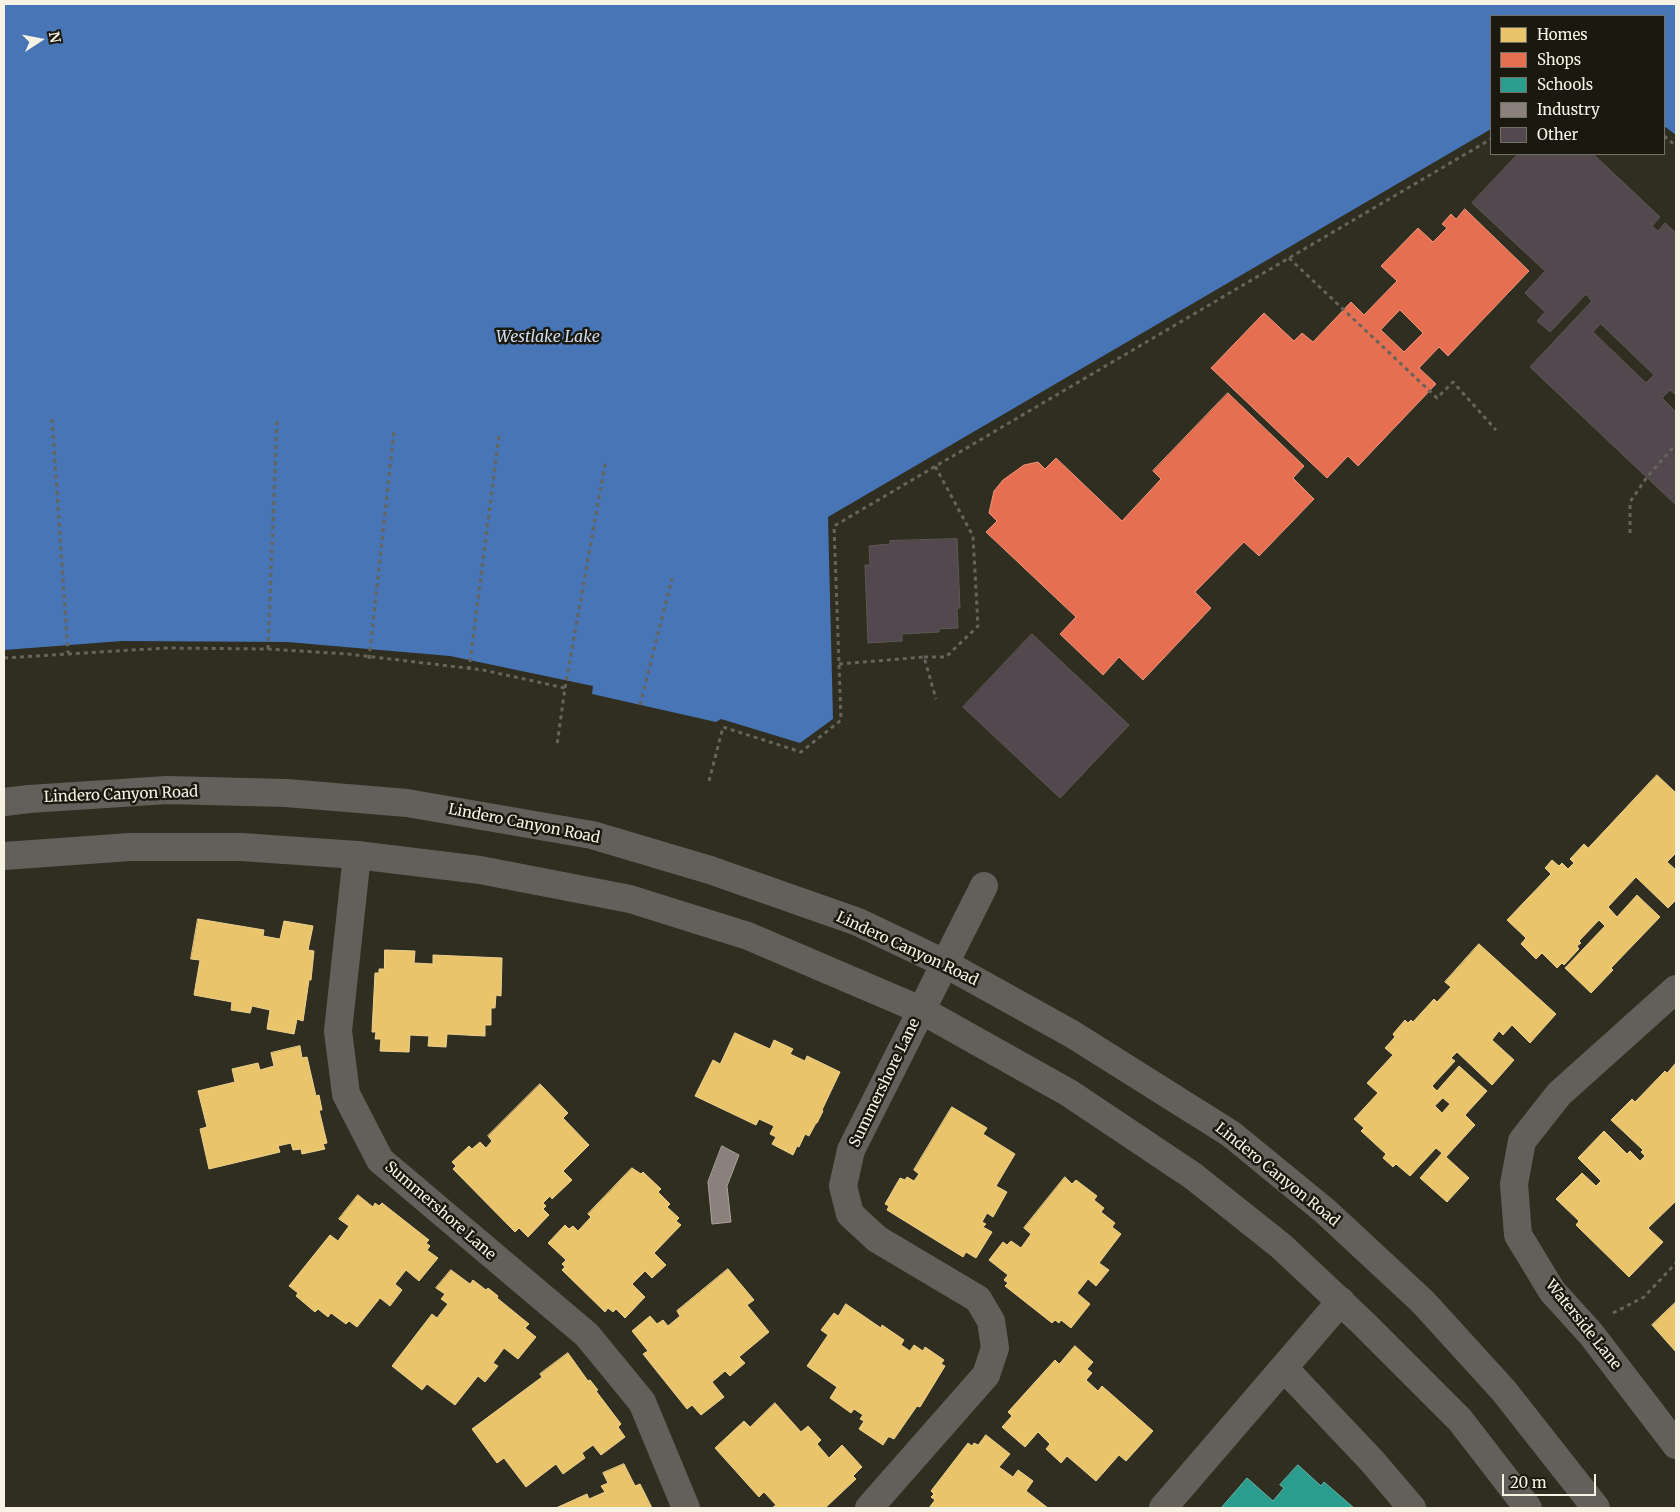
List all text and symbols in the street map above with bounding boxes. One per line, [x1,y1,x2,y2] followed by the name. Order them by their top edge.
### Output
[15,15,65,65] north arrow
[1490,15,1665,155] legend
[1537,25,1588,44] text: Homes
[45,30,65,44] text: N
[1537,50,1581,69] text: Shops
[1537,75,1593,94] text: Schools
[1537,100,1600,119] text: Industry
[1537,125,1578,144] text: Other
[496,327,600,347] water label: Westlake Lake
[44,783,198,807] street label: Lindero Canyon Road
[447,800,601,848] street label: Lindero Canyon Road
[833,908,981,990] street label: Lindero Canyon Road
[846,1016,924,1150] street label: Summershore Lane
[1211,1119,1343,1231] street label: Lindero Canyon Road
[381,1158,499,1264] street label: Summershore Lane
[1541,1276,1625,1374] street label: Waterside Lane
[1505,1464,1599,1496] scale bar
[1510,1473,1547,1492] text: 20 m

